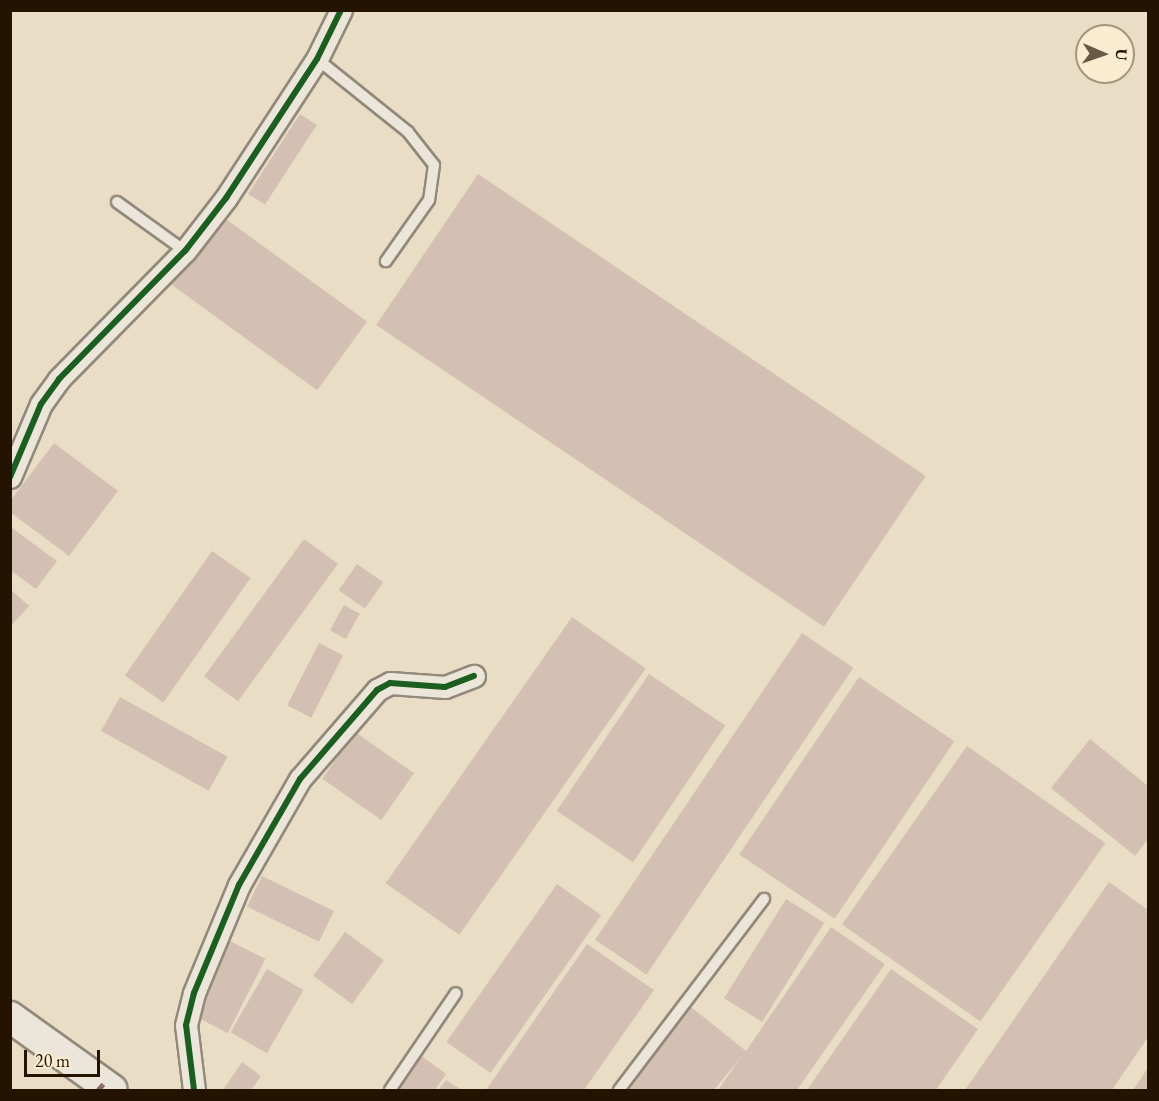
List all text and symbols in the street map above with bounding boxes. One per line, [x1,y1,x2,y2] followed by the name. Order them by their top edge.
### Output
[1075,24,1135,84] north arrow
[1111,48,1132,61] text: U
[27,1038,104,1076] scale bar
[35,1049,70,1072] text: 20 m

